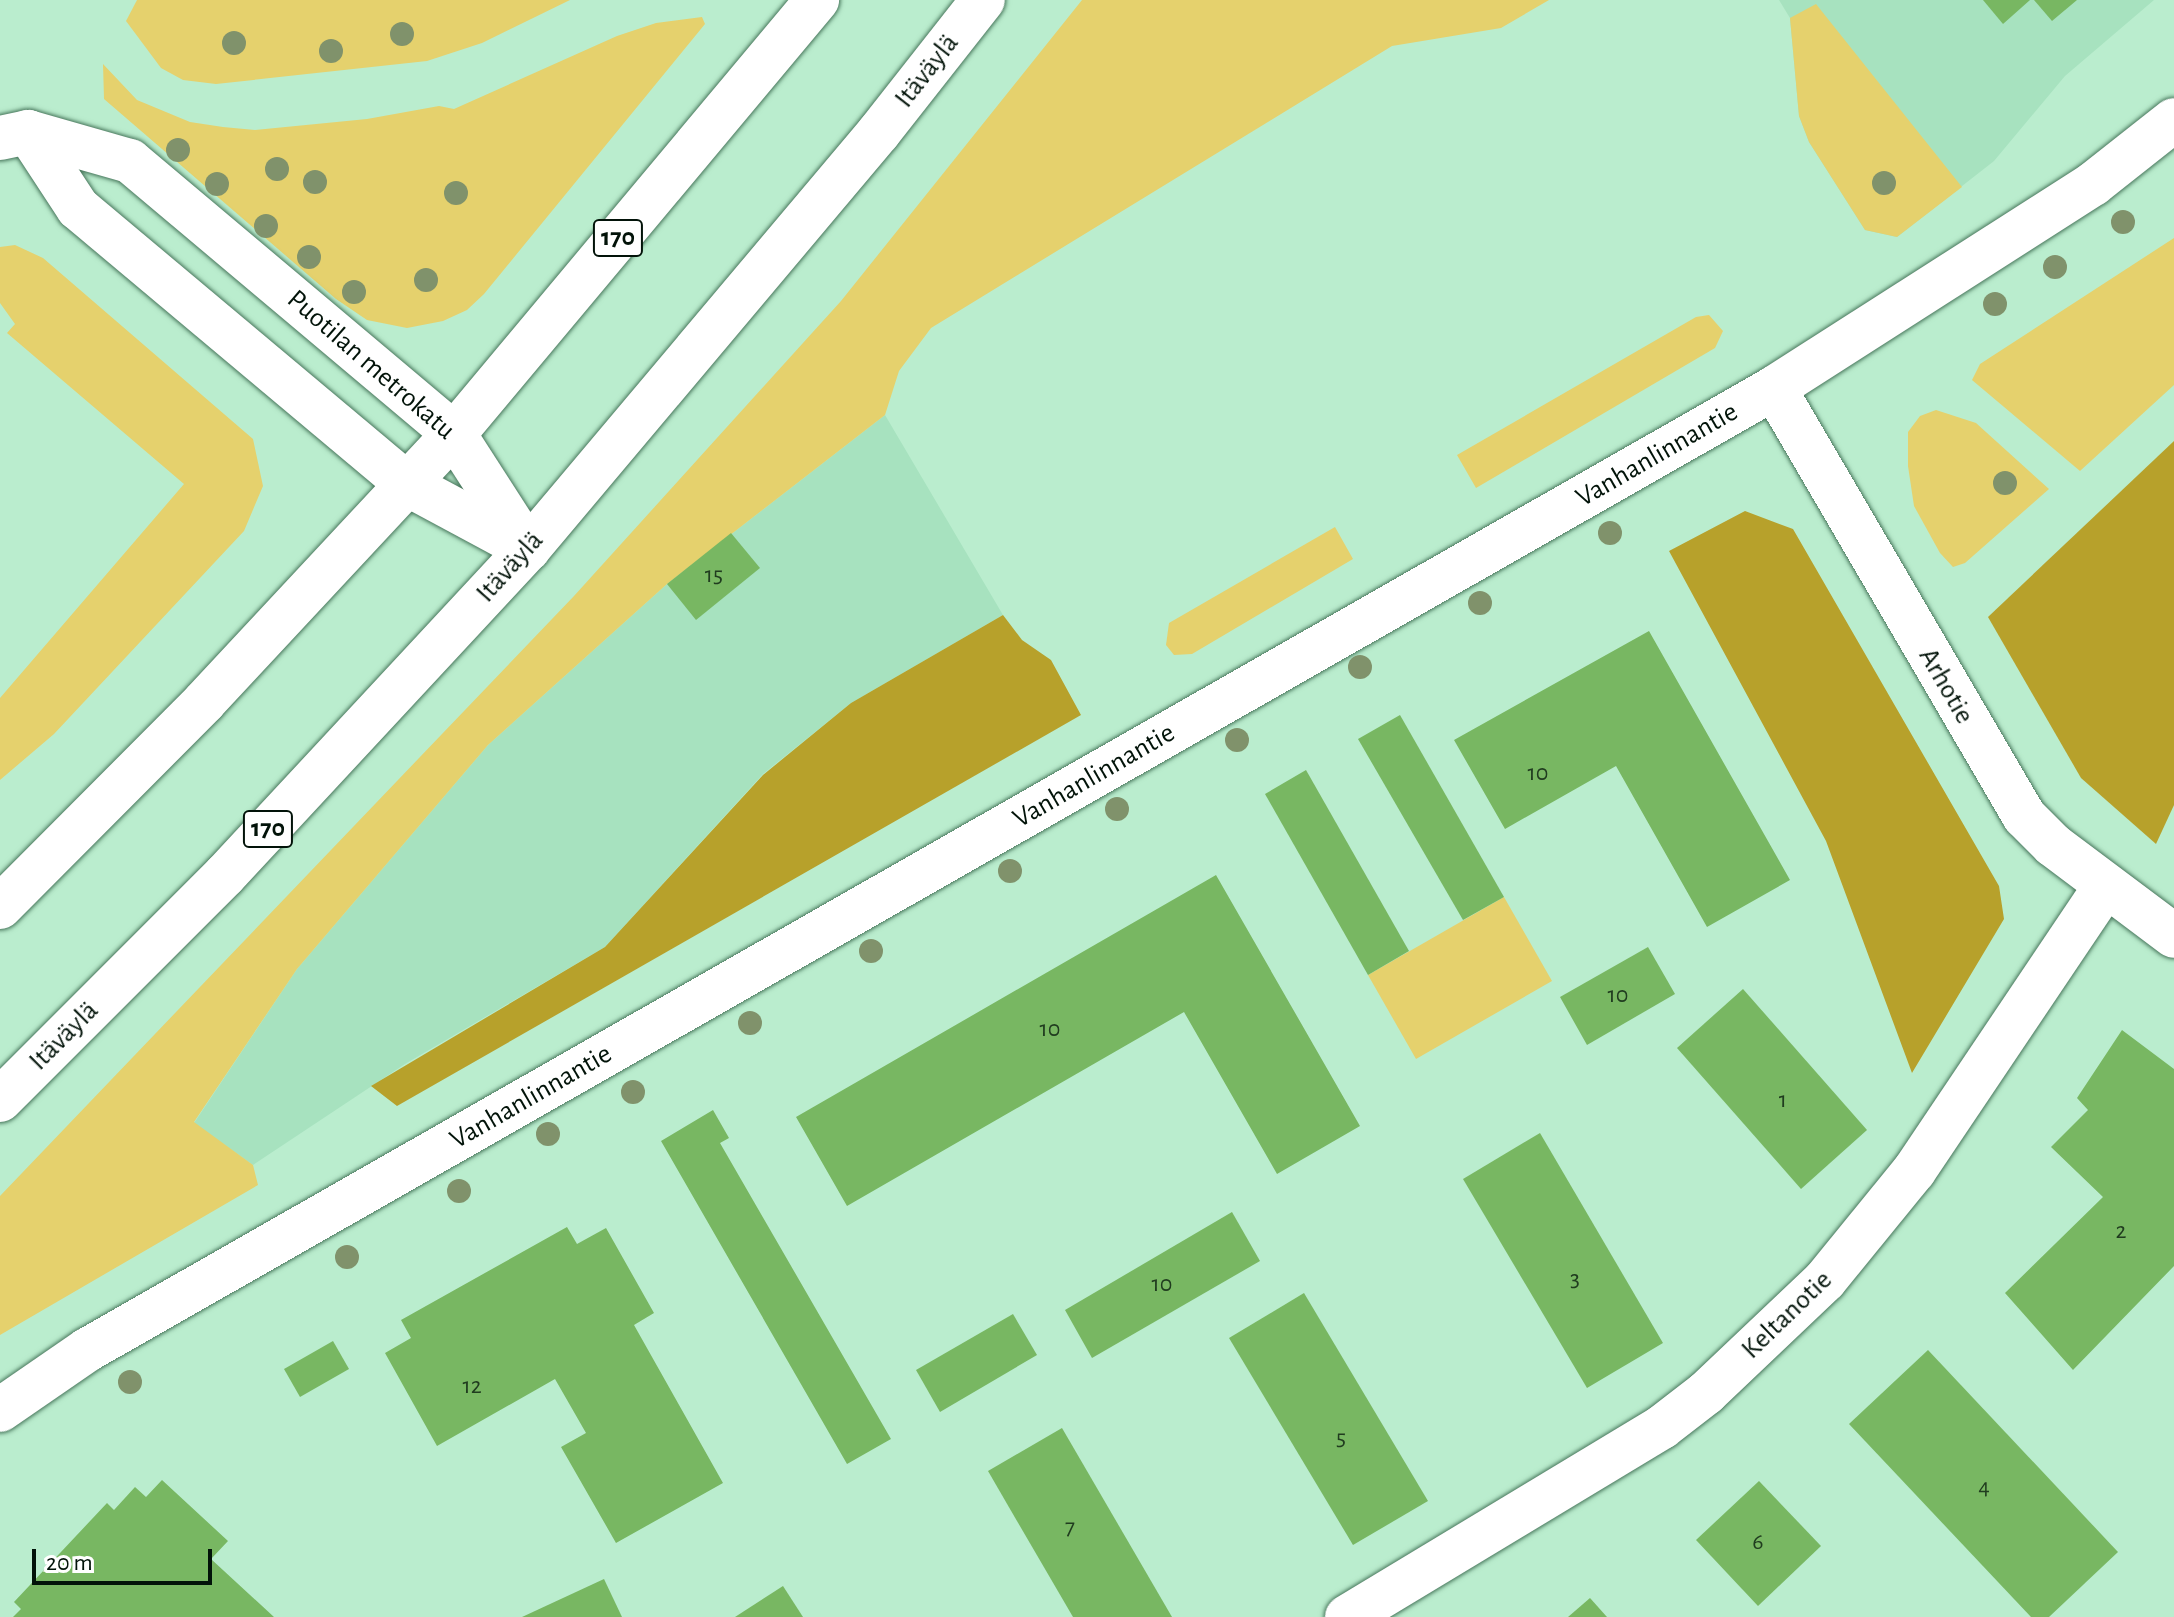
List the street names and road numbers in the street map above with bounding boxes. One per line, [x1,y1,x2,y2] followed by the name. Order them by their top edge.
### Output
[888,27,966,115] street label: Itäväylä
[592,216,644,260] road number: 170
[280,283,462,447] street label: Puotilan metrokatu
[1570,395,1744,515] street label: Vanhanlinnantie
[469,524,551,610] street label: Itäväylä
[1911,642,1981,730] street label: Arhotie
[1007,716,1181,836] street label: Vanhanlinnantie
[242,807,294,851] road number: 170
[22,994,106,1078] street label: Itäväylä
[444,1037,618,1157] street label: Vanhanlinnantie
[1735,1264,1839,1366] street label: Keltanotie

